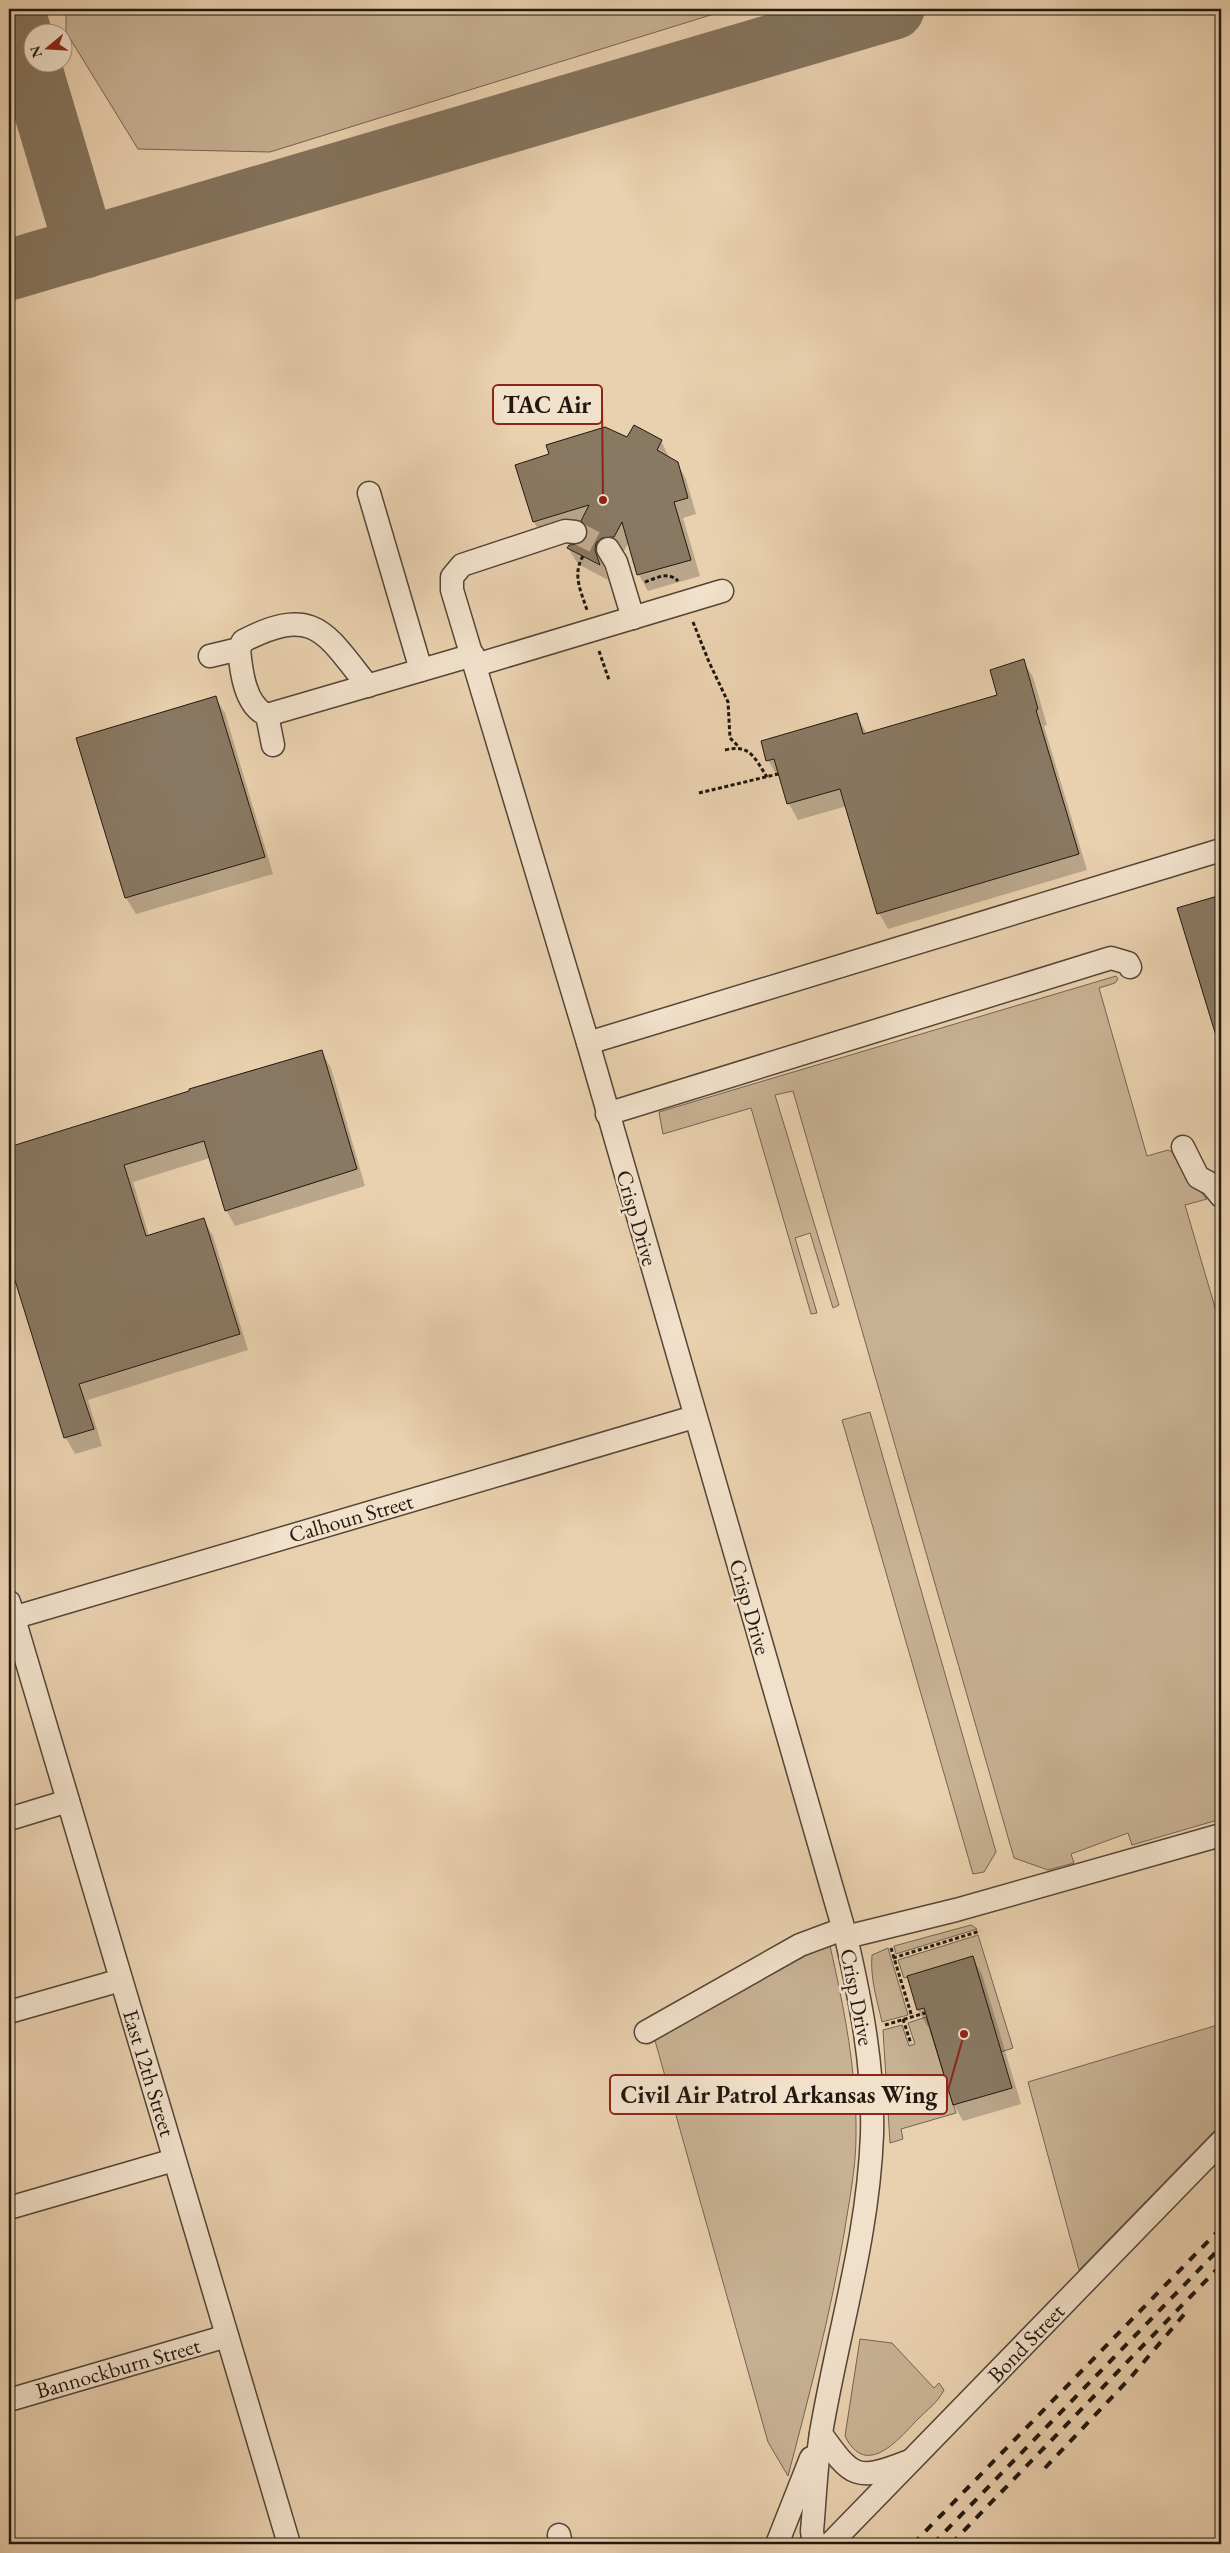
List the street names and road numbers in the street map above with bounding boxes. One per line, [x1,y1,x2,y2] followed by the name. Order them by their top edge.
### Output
[610,1167,665,1270] street label: Crisp Drive
[286,1486,417,1550] street label: Calhoun Street
[723,1556,778,1659] street label: Crisp Drive
[833,1946,881,2048] street label: Crisp Drive
[116,2006,182,2140] street label: East 12th Street
[981,2297,1071,2389] street label: Bond Street
[32,2331,204,2405] street label: Bannockburn Street

